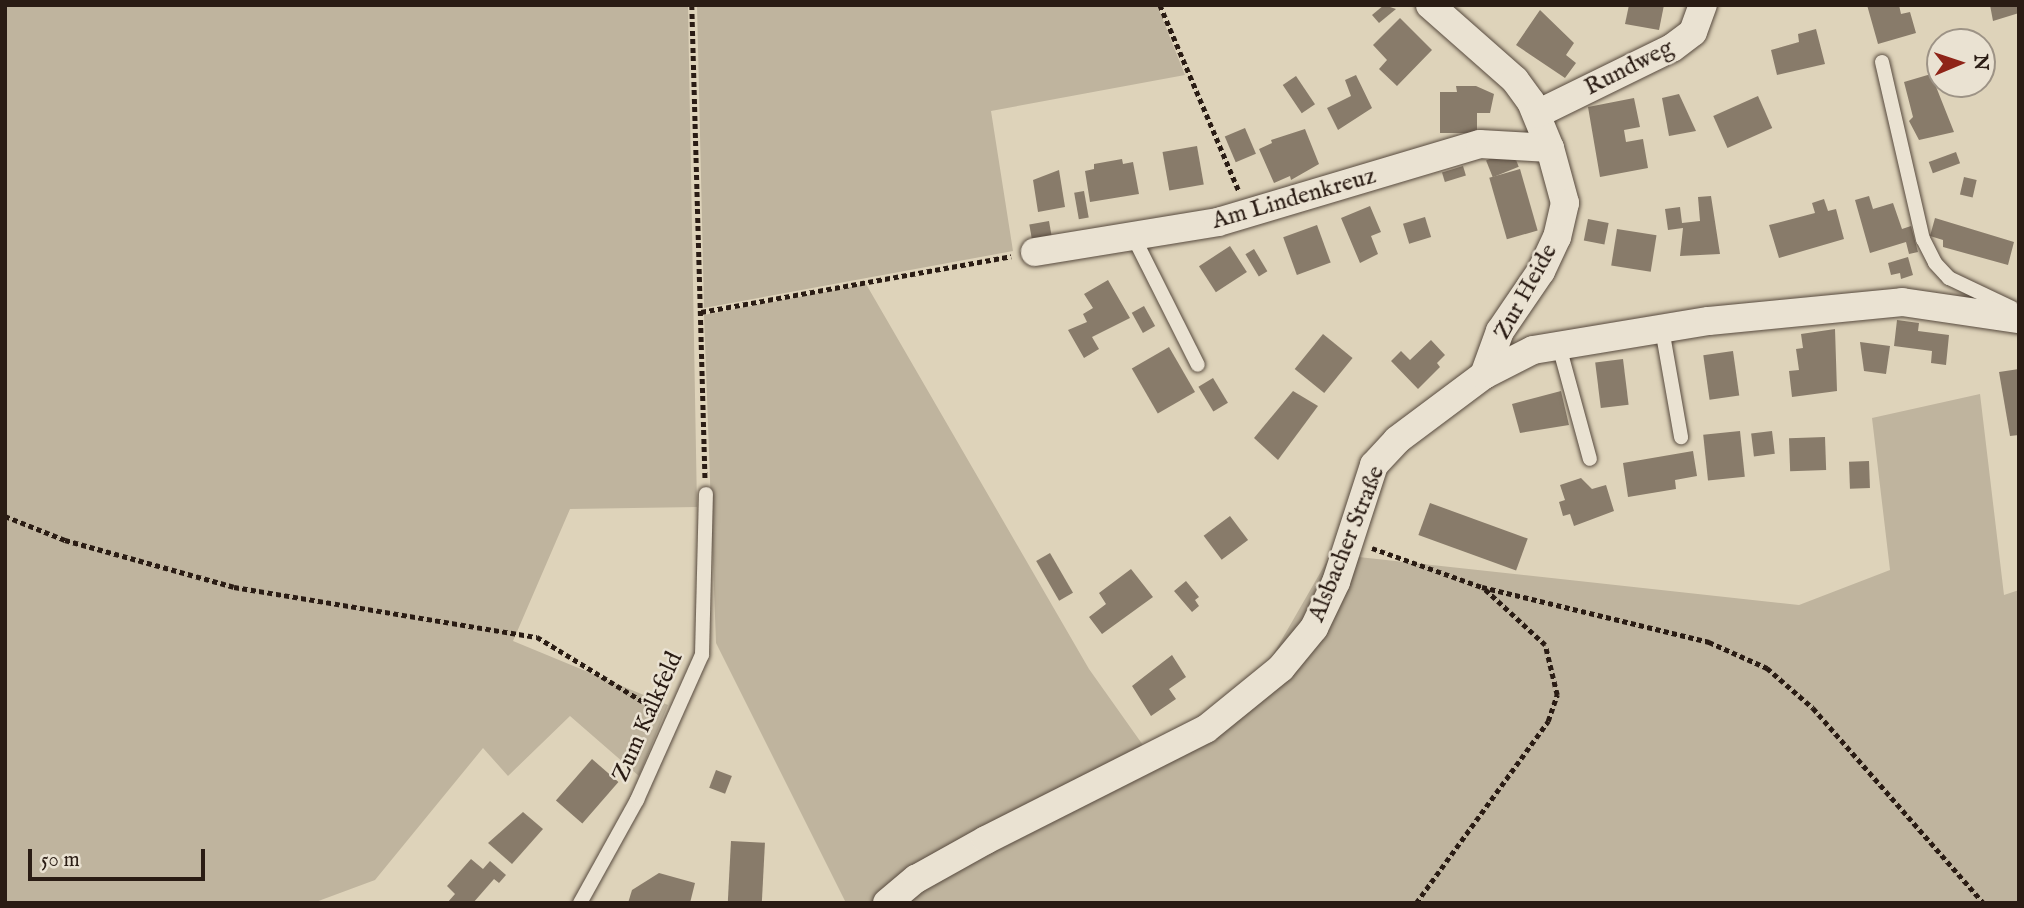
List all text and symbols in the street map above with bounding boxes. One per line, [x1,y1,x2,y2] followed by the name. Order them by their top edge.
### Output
[1926,28,1996,98] north arrow
[1580,33,1678,103] street label: Rundweg
[1968,54,1992,71] text: N
[1209,162,1379,236] street label: Am Lindenkreuz
[1488,239,1564,345] street label: Zur Heide
[1303,462,1391,626] street label: Alsbacher Straße
[607,648,689,786] street label: Zum Kalkfeld
[32,834,208,878] scale bar
[41,847,80,874] text: 50 m

